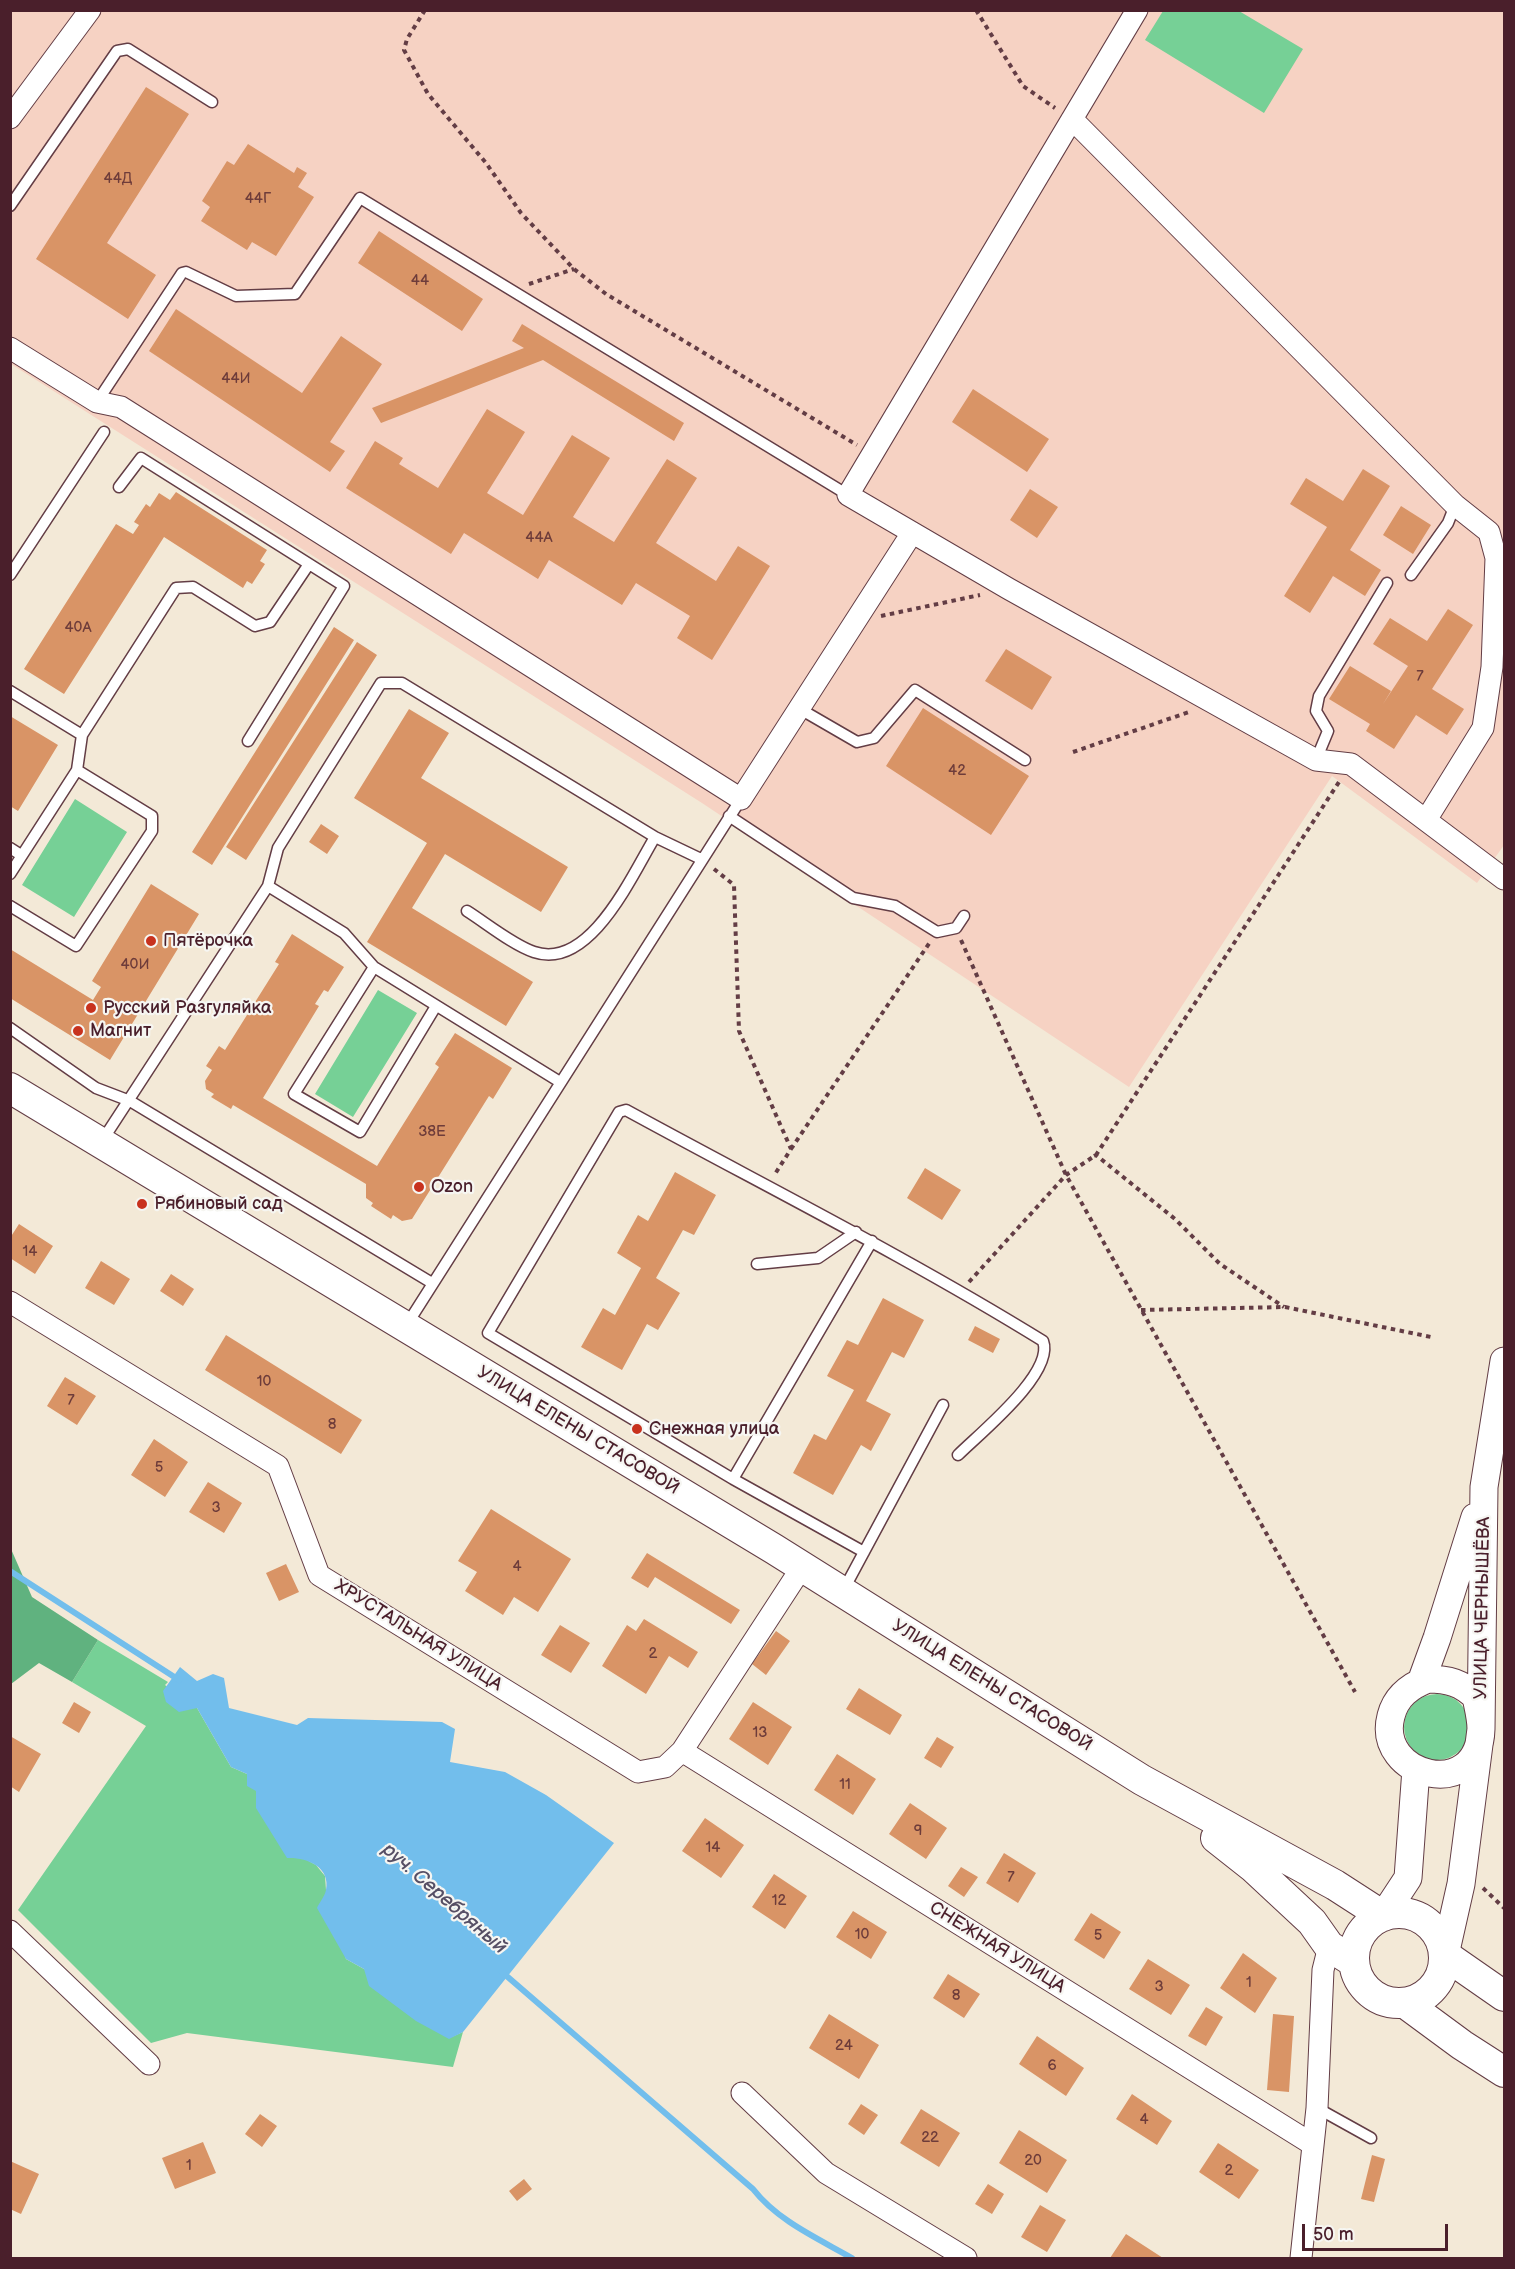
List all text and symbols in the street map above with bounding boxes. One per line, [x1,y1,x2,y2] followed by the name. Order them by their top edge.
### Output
[104,170,132,188] house number: 44Д
[245,190,271,208] house number: 44Г
[411,272,429,290] house number: 44
[221,370,251,388] house number: 44И
[525,529,553,547] house number: 44А
[64,619,92,637] house number: 40А
[1416,668,1424,686] house number: 7
[948,762,966,780] house number: 42
[163,930,253,952] place label: Пятёрочка
[144,934,158,948] marker: Пятёрочка
[120,956,150,974] house number: 40И
[103,997,272,1019] place label: Русский Разгуляйка
[84,1001,98,1015] marker: Русский Разгуляйка
[90,1020,151,1042] place label: Магнит
[71,1024,85,1038] marker: Магнит
[418,1123,446,1141] house number: 38Е
[431,1176,473,1198] place label: Ozon
[412,1180,426,1194] marker: Ozon
[154,1193,283,1215] place label: Рябиновый сад
[135,1197,149,1211] marker: Рябиновый сад
[23,1243,37,1261] house number: 14
[473,1362,683,1500] street label: УЛИЦА ЕЛЕНЫ СТАСОВОЙ
[257,1373,271,1391] house number: 10
[67,1392,75,1410] house number: 7
[328,1416,336,1434] house number: 8
[649,1418,779,1440] place label: Снежная улица
[630,1422,644,1436] marker: Снежная улица
[155,1459,163,1477] house number: 5
[211,1499,221,1517] house number: 3
[1471,1517,1495,1699] street label: УЛИЦА ЧЕРНЫШЁВА
[512,1558,522,1576] house number: 4
[330,1576,506,1696] street label: ХРУСТАЛЬНАЯ УЛИЦА
[888,1615,1096,1757] street label: УЛИЦА ЕЛЕНЫ СТАСОВОЙ
[649,1645,657,1663] house number: 2
[752,1724,768,1742] house number: 13
[839,1776,851,1794] house number: 11
[914,1822,922,1840] house number: 9
[377,1838,511,1960] water label: руч. Серебряный
[706,1839,720,1857] house number: 14
[1007,1869,1015,1887] house number: 7
[772,1892,786,1910] house number: 12
[925,1898,1069,1998] street label: СНЕЖНАЯ УЛИЦА
[855,1926,869,1944] house number: 10
[1094,1927,1102,1945] house number: 5
[1246,1974,1252,1992] house number: 1
[1154,1978,1164,1996] house number: 3
[952,1987,960,2005] house number: 8
[835,2037,853,2055] house number: 24
[1047,2057,1057,2075] house number: 6
[1139,2111,1149,2129] house number: 4
[921,2129,939,2147] house number: 22
[1024,2152,1042,2170] house number: 20
[186,2157,192,2175] house number: 1
[1225,2162,1233,2180] house number: 2
[1305,2212,1450,2250] scale bar
[1313,2224,1354,2245] text: 50 m

